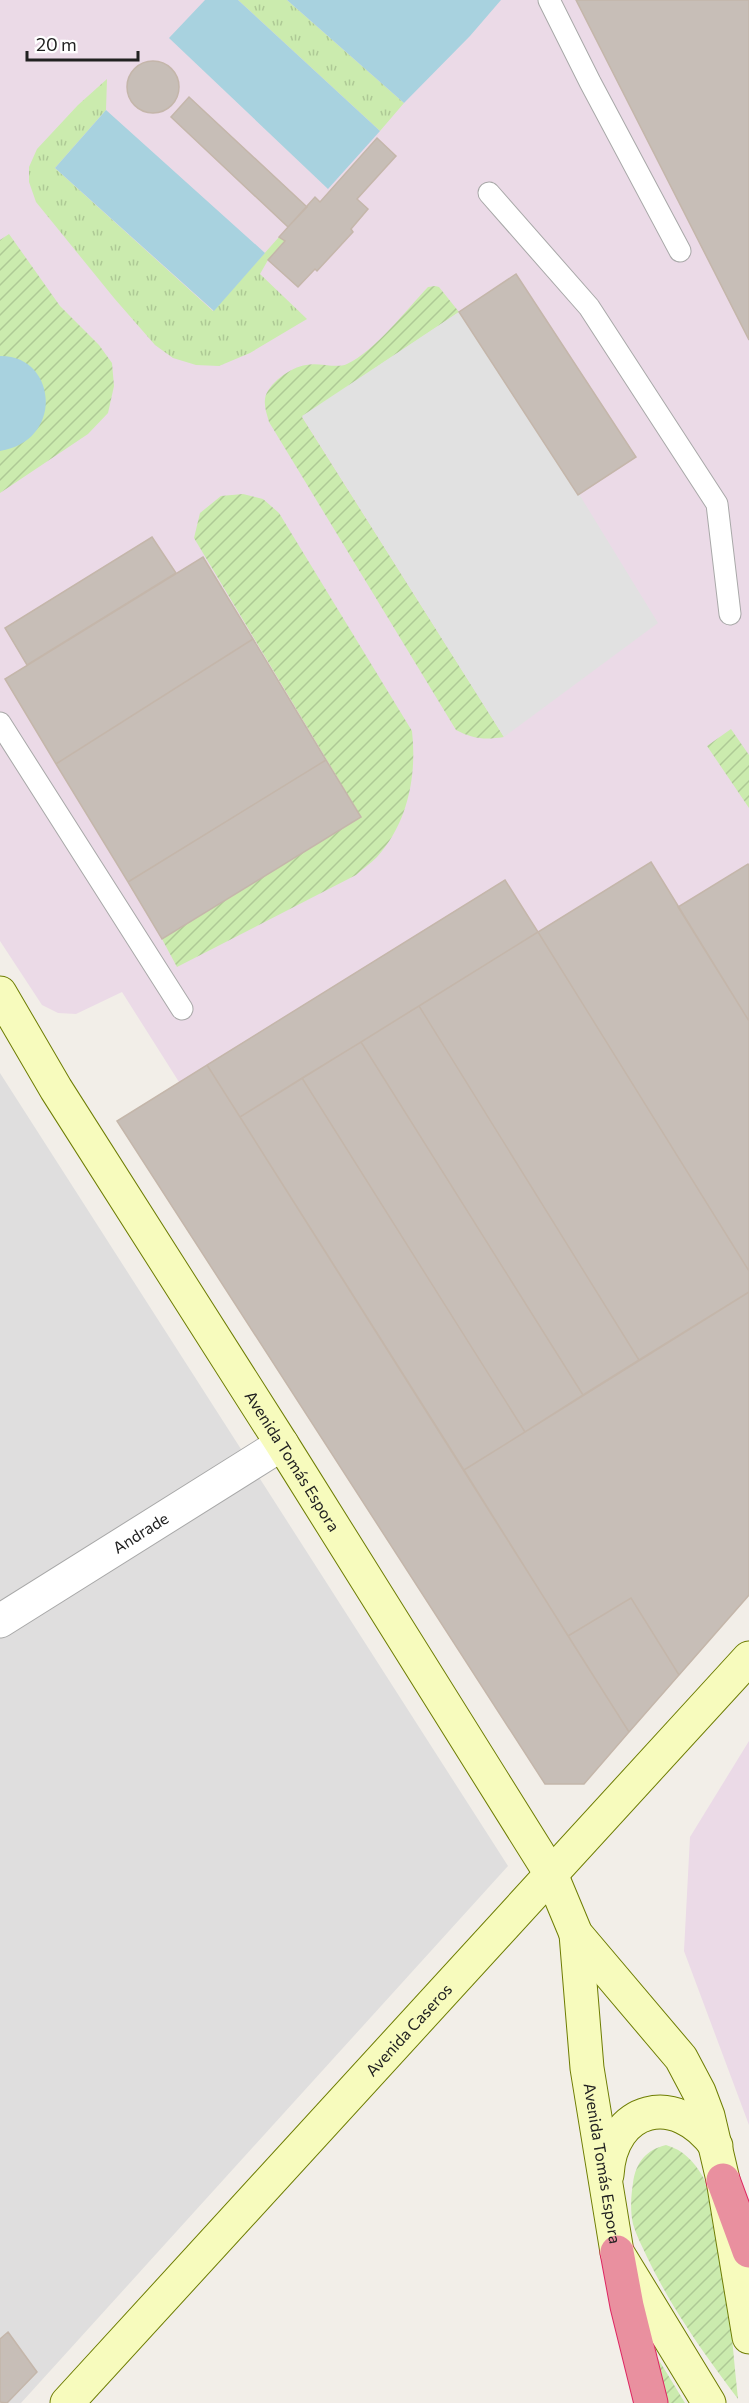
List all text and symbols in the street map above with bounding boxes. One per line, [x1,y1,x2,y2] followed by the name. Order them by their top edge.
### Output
[27,24,138,62] scale bar
[36,33,77,55] text: 20 m
[242,1387,344,1535] street label: Avenida Tomás Espora
[109,1508,172,1557] street label: Andrade
[361,1979,455,2080] street label: Avenida Caseros
[581,2082,625,2245] street label: Avenida Tomás Espora

